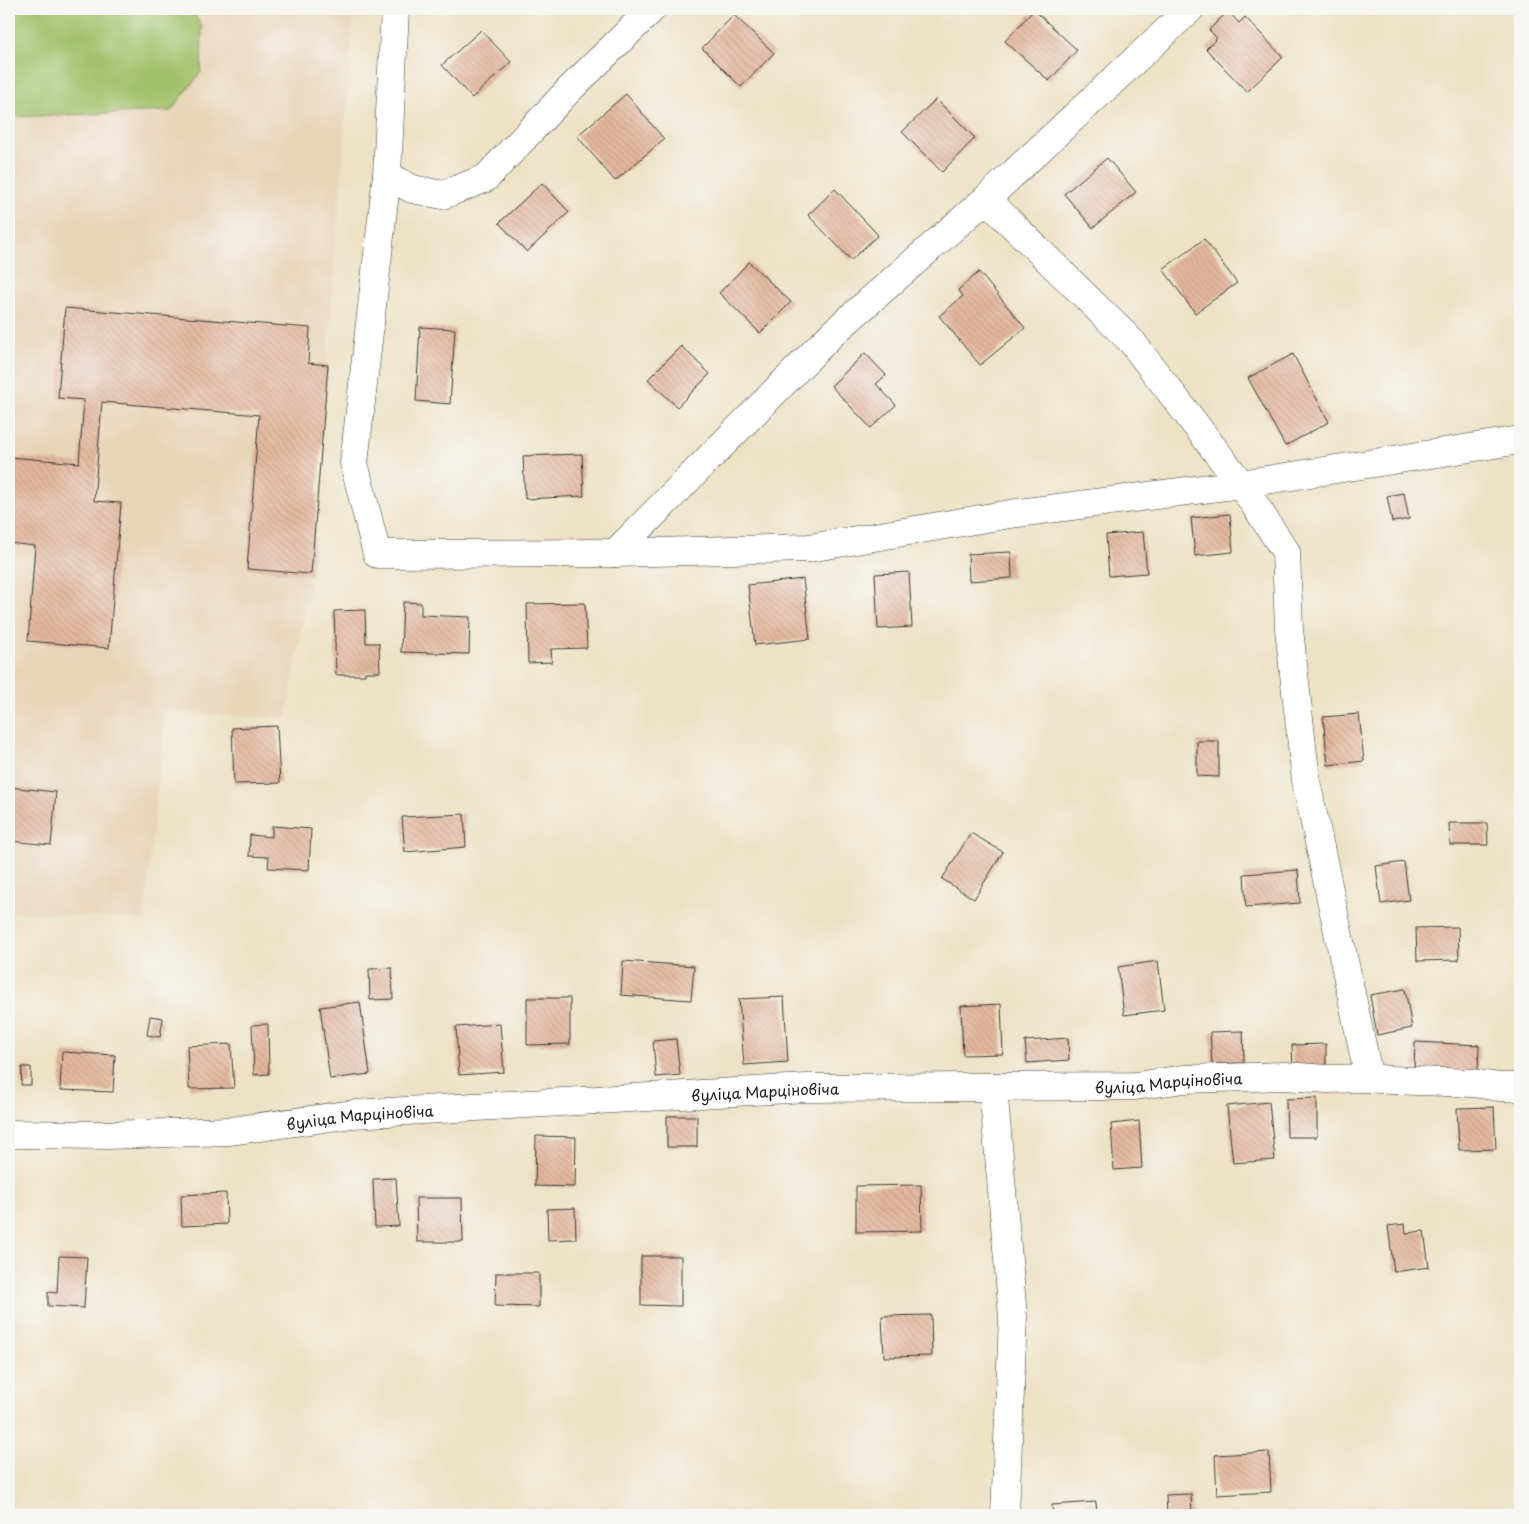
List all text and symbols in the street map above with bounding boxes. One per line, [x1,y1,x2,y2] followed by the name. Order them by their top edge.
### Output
[1095,1066,1244,1098] street label: вуліца Марціновіча
[691,1076,840,1106] street label: вуліца Марціновіча
[285,1098,435,1135] street label: вуліца Марціновіча

